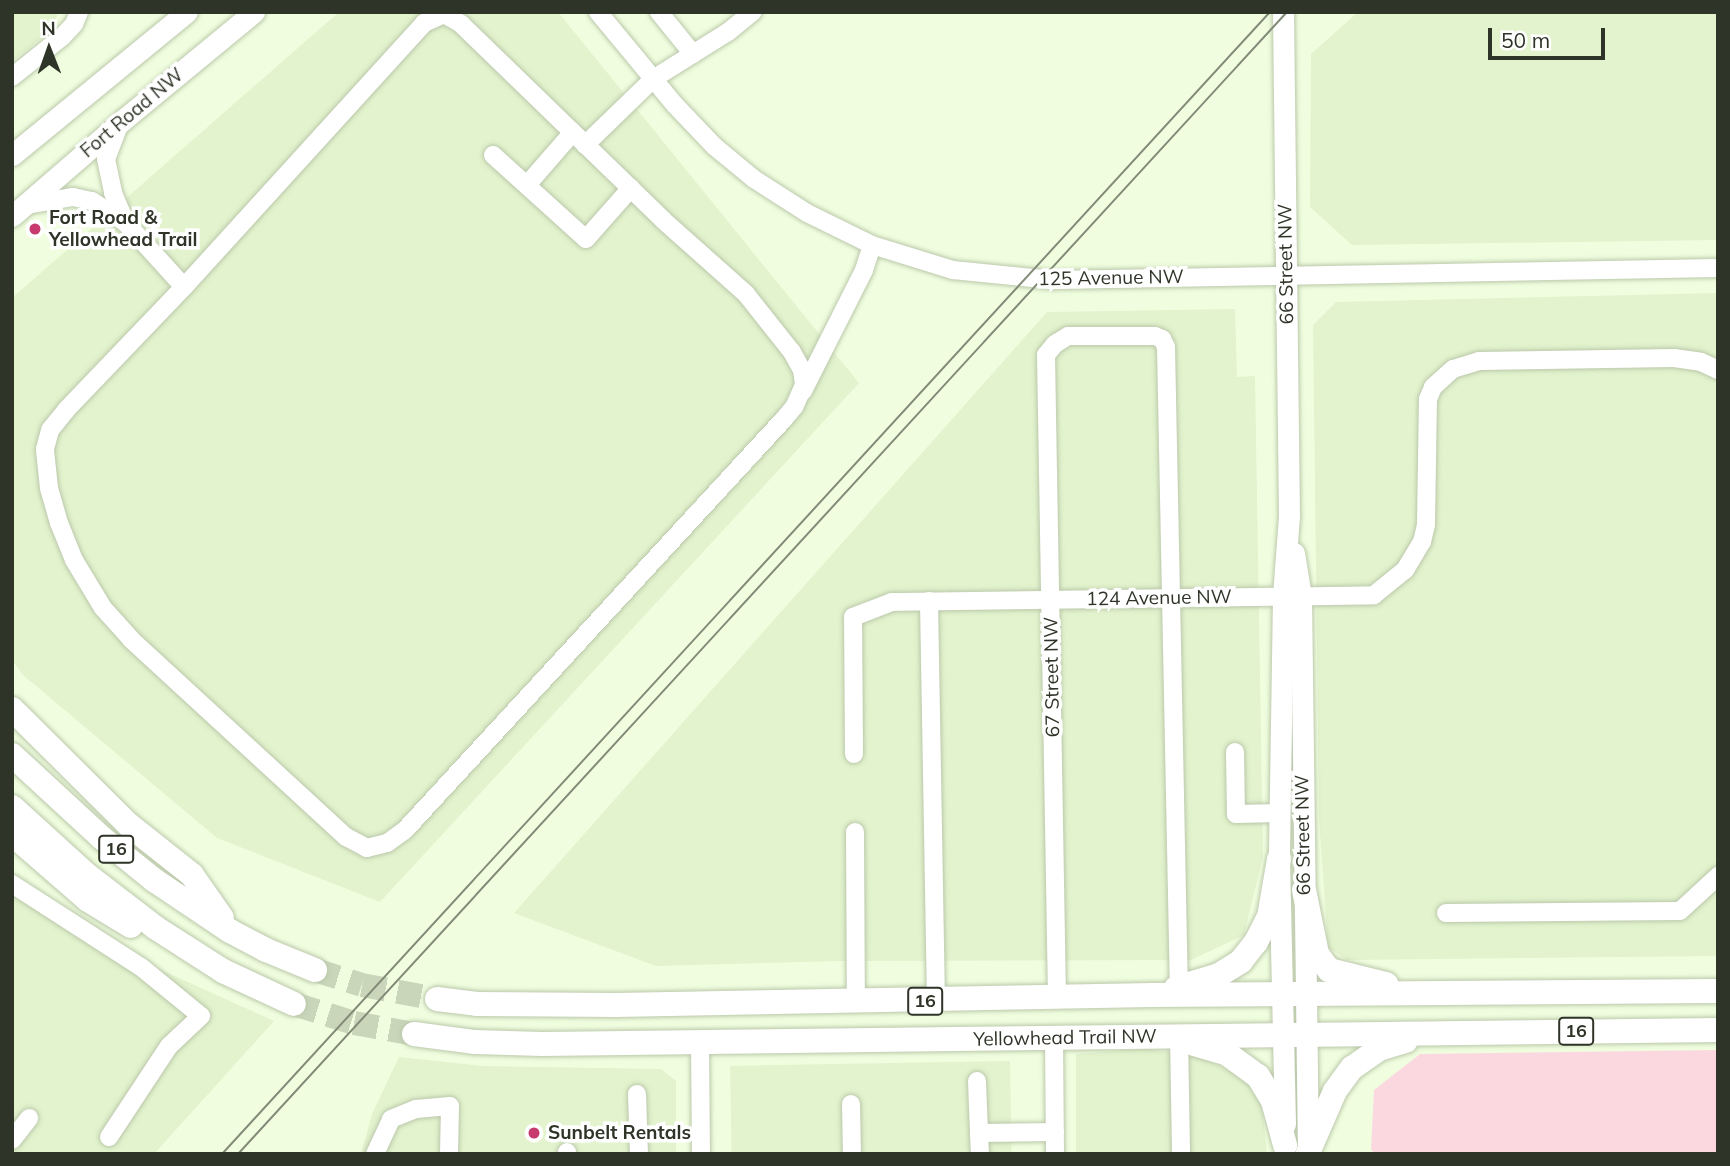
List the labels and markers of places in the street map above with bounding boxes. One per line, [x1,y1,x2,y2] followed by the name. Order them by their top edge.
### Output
[49,207,198,251] place label: Fort Road & Yellowhead Trail
[27,221,43,237] marker: Fort Road & Yellowhead Trail
[548,1122,691,1144] place label: Sunbelt Rentals
[526,1125,542,1141] marker: Sunbelt Rentals

